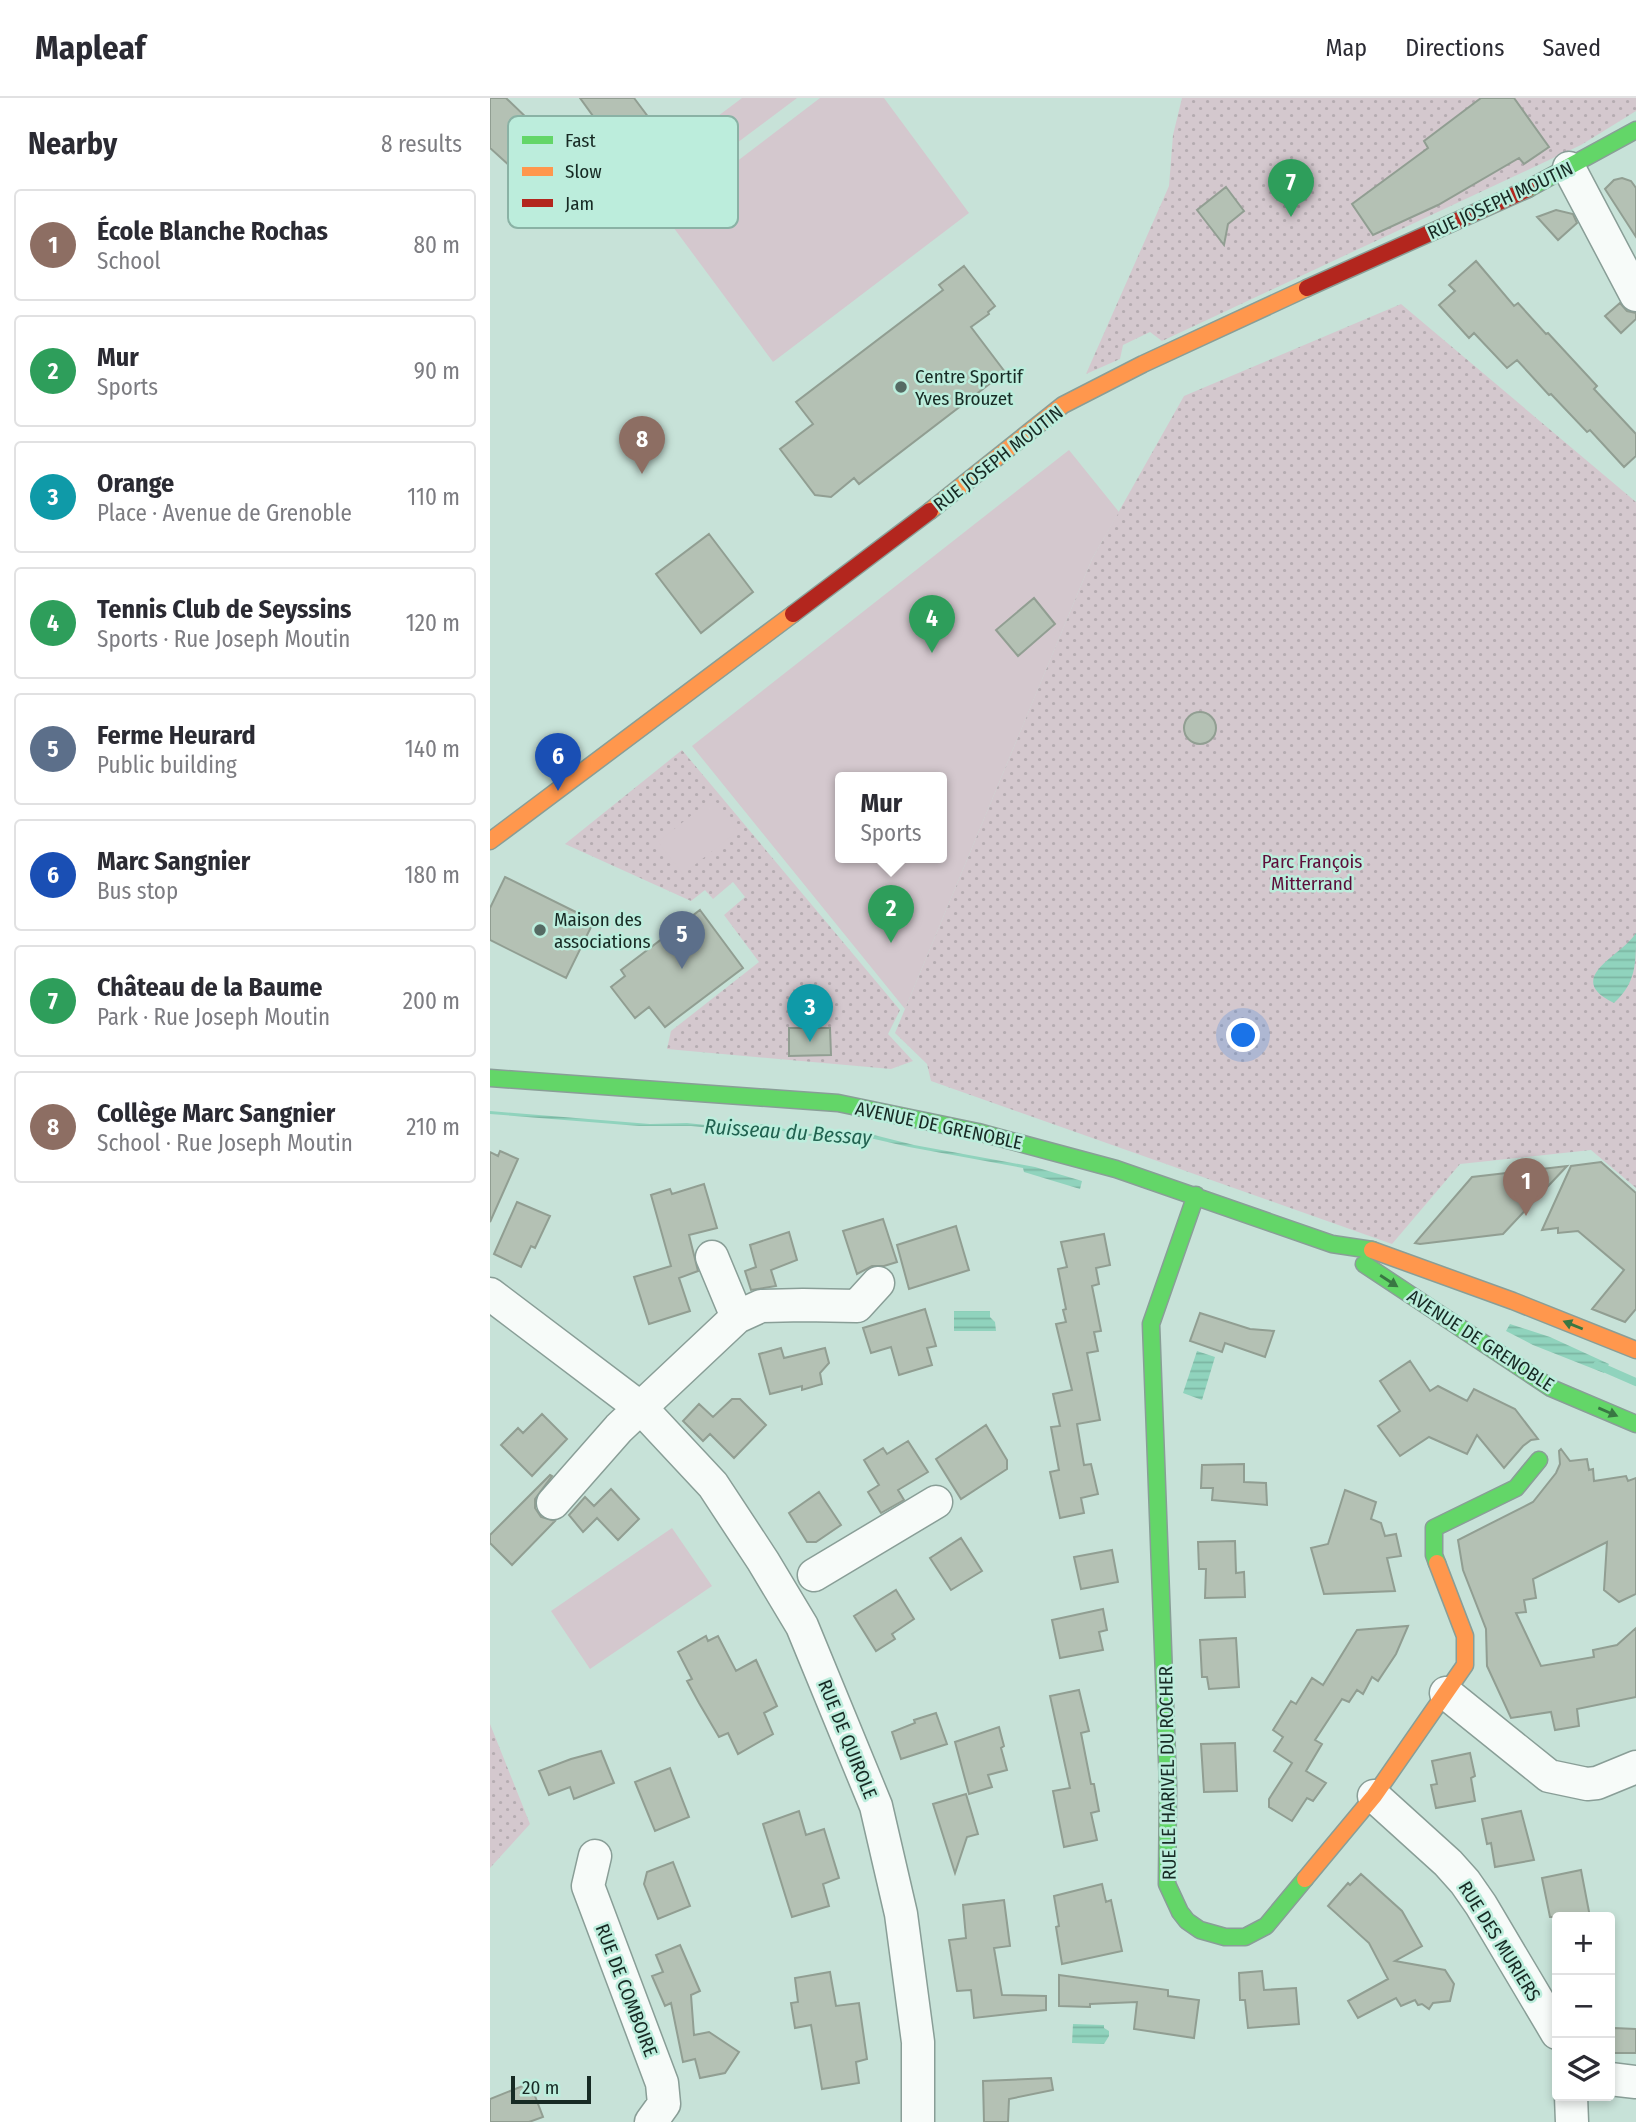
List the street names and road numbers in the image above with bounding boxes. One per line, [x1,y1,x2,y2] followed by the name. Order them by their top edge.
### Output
[1424,157,1577,244] street label: RUE JOSEPH MOUTIN
[929,401,1068,516] street label: RUE JOSEPH MOUTIN
[853,1097,1025,1154] street label: AVENUE DE GRENOBLE
[1403,1284,1558,1396] street label: AVENUE DE GRENOBLE
[1154,1666,1181,1880] street label: RUE LE HARIVEL DU ROCHER
[813,1676,882,1802] street label: RUE DE QUIROLE
[1454,1877,1546,2005] street label: RUE DES MURIERS
[591,1921,662,2060] street label: RUE DE COMBOIRE

